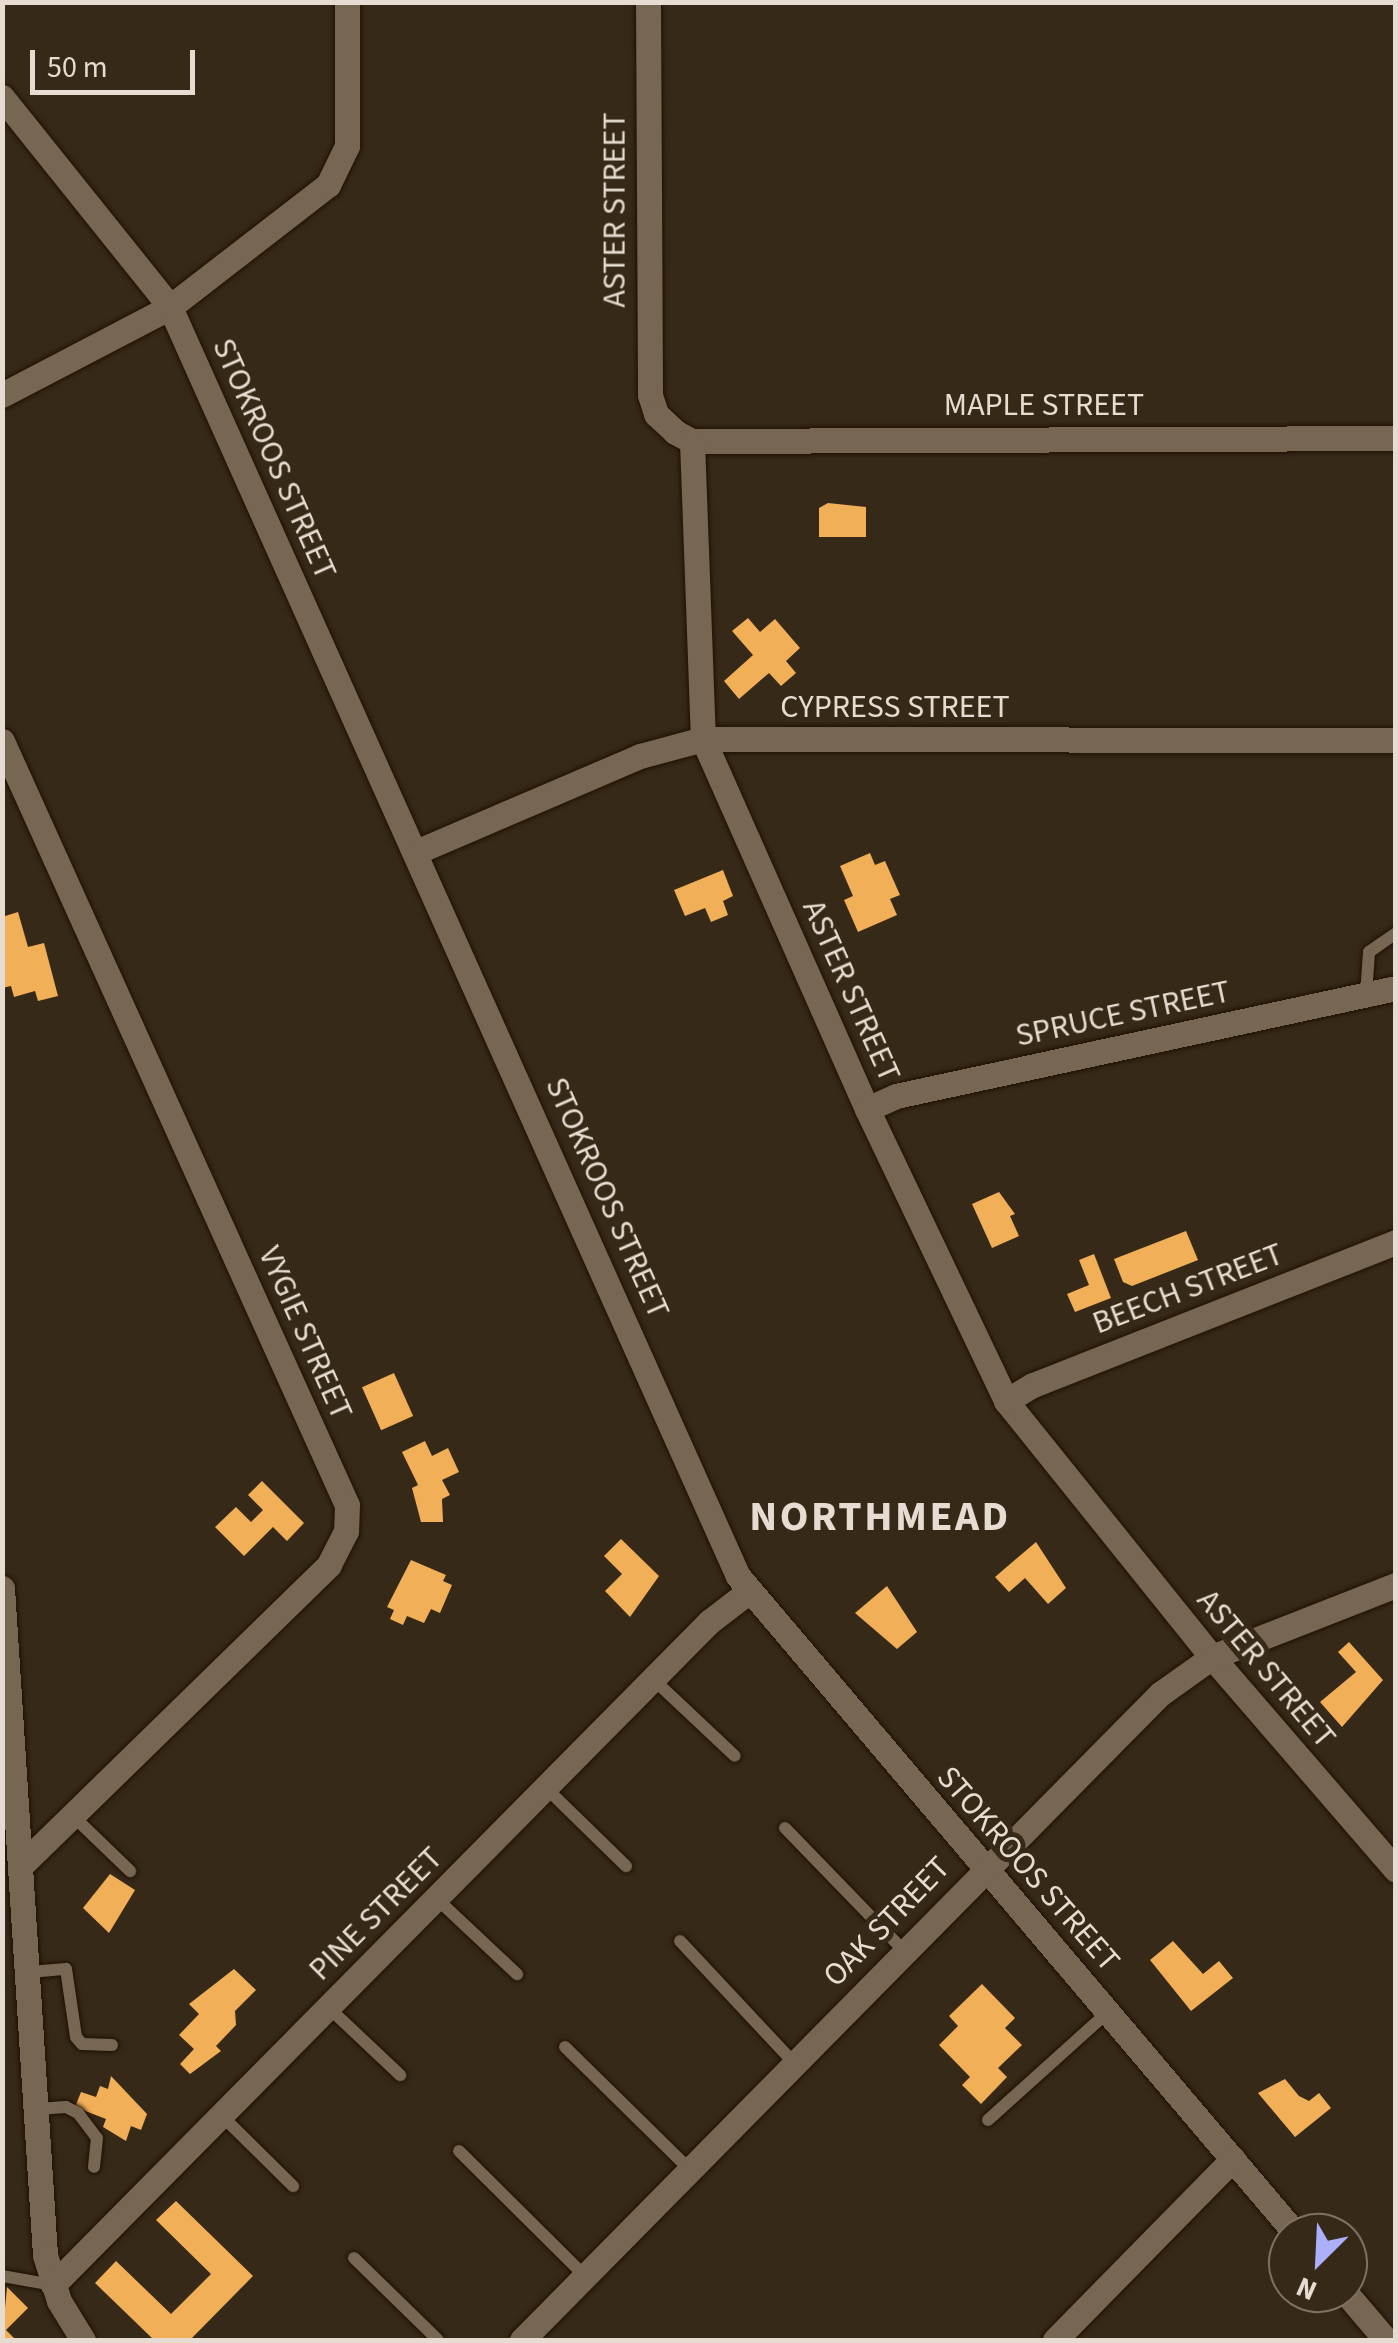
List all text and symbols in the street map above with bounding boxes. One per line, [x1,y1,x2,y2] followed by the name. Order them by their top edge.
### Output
[35,30,200,92] scale bar
[47,46,108,89] text: 50 m
[596,112,634,308] street label: ASTER STREET
[204,333,344,585] street label: STOKROOS STREET
[944,386,1144,424] street label: MAPLE STREET
[780,688,1010,726] street label: CYPRESS STREET
[794,894,908,1088] street label: ASTER STREET
[1012,973,1234,1055] street label: SPRUCE STREET
[537,1072,677,1324] street label: STOKROOS STREET
[1087,1235,1289,1343] street label: BEECH STREET
[250,1241,360,1425] street label: VYGIE STREET
[749,1492,1011,1542] district label: NORTHMEAD
[1189,1582,1343,1756] street label: ASTER STREET
[928,1758,1128,1980] street label: STOKROOS STREET
[301,1839,451,1989] street label: PINE STREET
[816,1849,958,1995] street label: OAK STREET
[1268,2213,1368,2313] north arrow
[1290,2267,1323,2311] text: N

